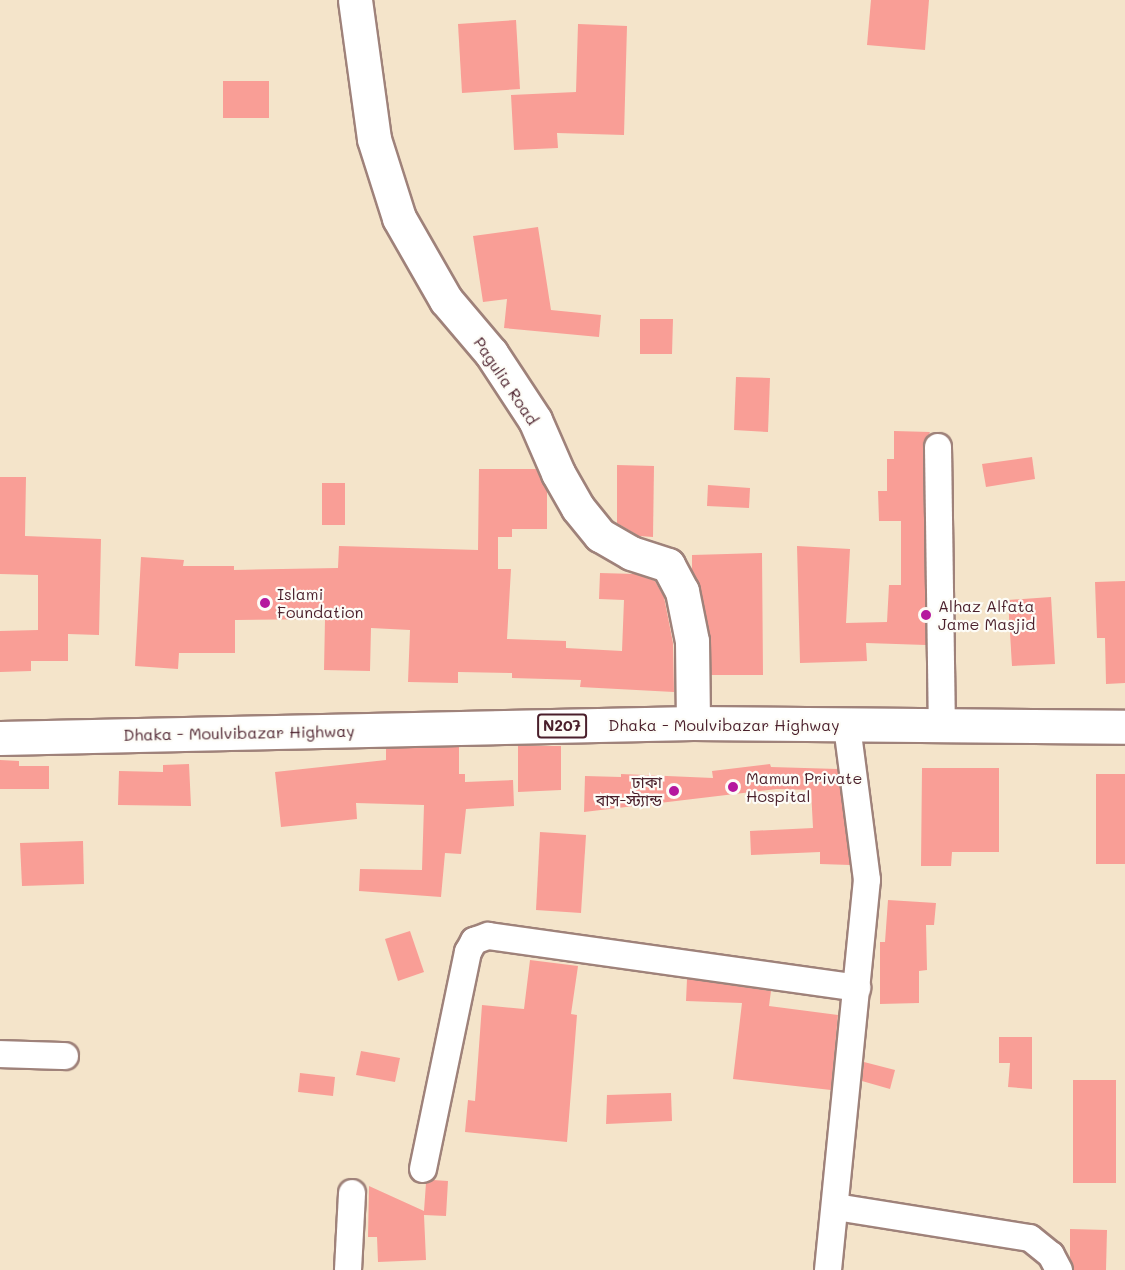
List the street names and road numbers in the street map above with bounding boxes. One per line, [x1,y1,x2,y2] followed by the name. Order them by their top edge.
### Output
[470,334,542,428] street label: Pagulia Road
[536,714,588,738] road number: N207
[608,715,840,735] street label: Dhaka - Moulvibazar Highway
[123,721,355,745] street label: Dhaka - Moulvibazar Highway

